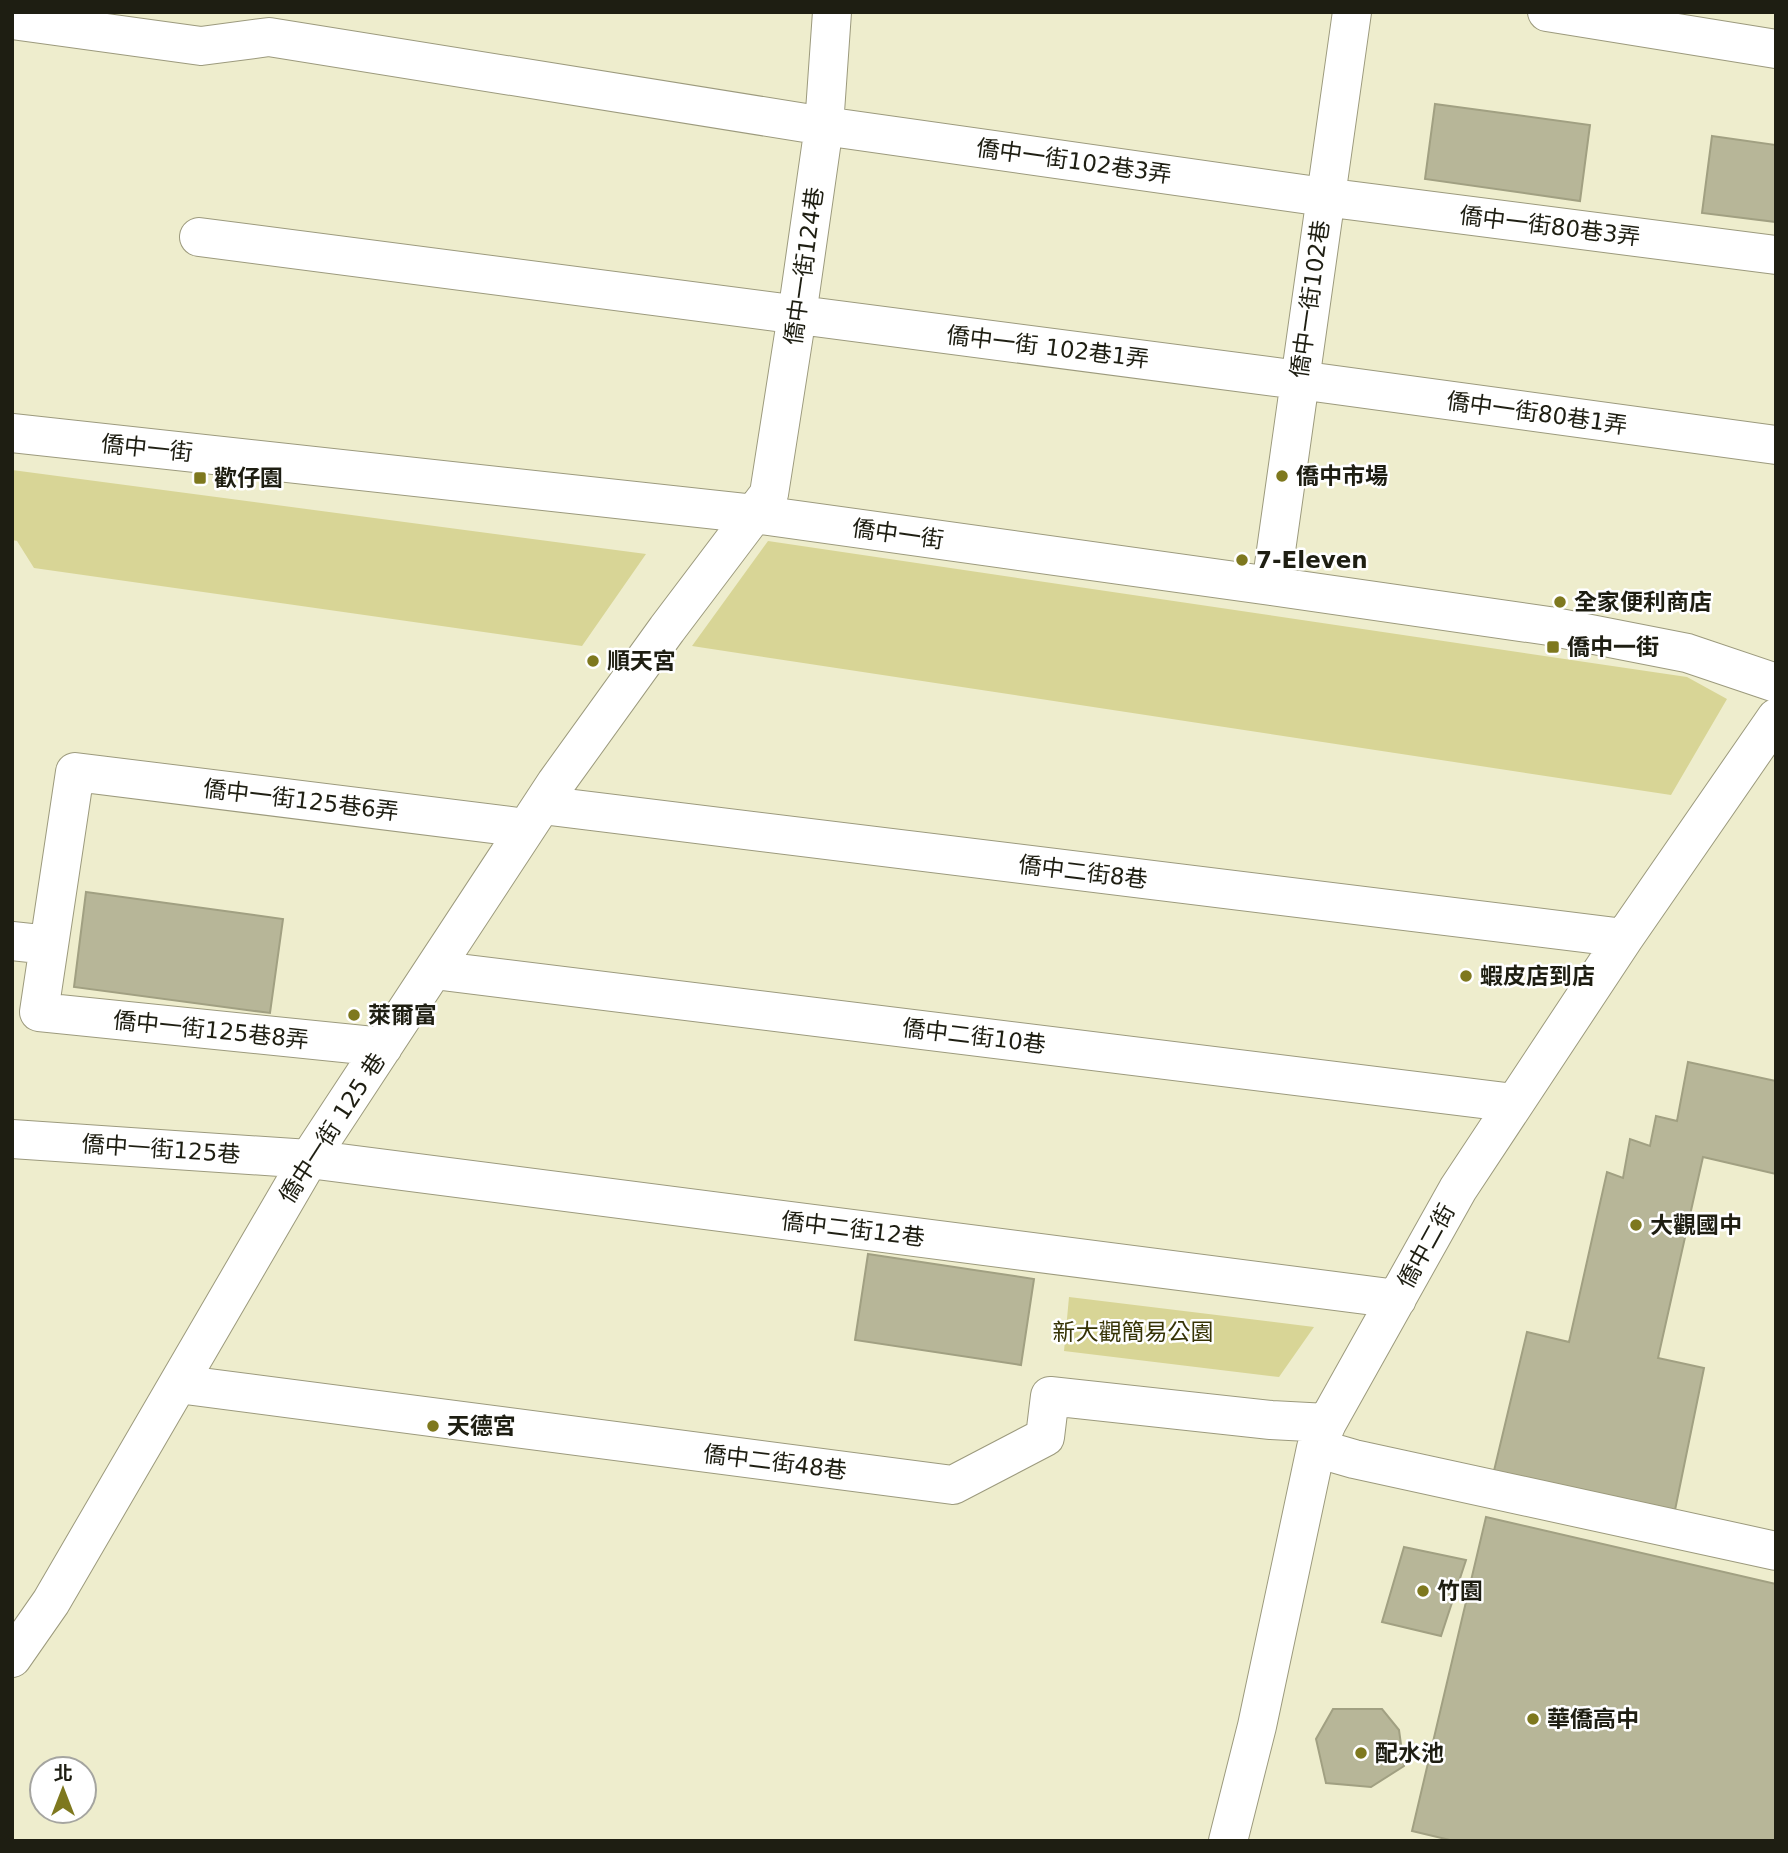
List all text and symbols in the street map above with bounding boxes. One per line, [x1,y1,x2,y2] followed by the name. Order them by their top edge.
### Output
[975,134,1173,188] street label: 僑中一街102巷3弄
[780,186,828,346] street label: 僑中一街124巷
[1458,202,1642,250] street label: 僑中一街80巷3弄
[1286,219,1334,379] street label: 僑中一街102巷
[945,322,1151,372] street label: 僑中一街 102巷1弄
[1445,387,1629,439] street label: 僑中一街80巷1弄
[100,430,194,466] street label: 僑中一街
[1296,463,1388,489] place label: 僑中市場
[214,465,283,491] place label: 歡仔園
[1274,468,1290,484] marker: 僑中市場
[192,470,208,486] marker: 歡仔園
[851,515,945,553] street label: 僑中一街
[1256,547,1368,573] place label: 7-Eleven
[1234,552,1250,568] marker: 7-Eleven
[1574,589,1712,615] place label: 全家便利商店
[1552,594,1568,610] marker: 全家便利商店
[1567,634,1659,660] place label: 僑中一街
[1545,639,1561,655] marker: 僑中一街
[607,648,676,674] place label: 順天宮
[585,653,601,669] marker: 順天宮
[202,775,400,825] street label: 僑中一街125巷6弄
[1017,851,1149,893] street label: 僑中二街8巷
[1480,963,1595,989] place label: 蝦皮店到店
[1458,968,1474,984] marker: 蝦皮店到店
[368,1002,437,1028] place label: 萊爾富
[112,1007,310,1053] street label: 僑中一街125巷8弄
[346,1007,362,1023] marker: 萊爾富
[901,1014,1047,1058] street label: 僑中二街10巷
[274,1048,390,1208] street label: 僑中一街 125 巷
[81,1130,241,1168] street label: 僑中一街125巷
[1392,1199,1460,1293] street label: 僑中二街
[780,1207,926,1251] street label: 僑中二街12巷
[1650,1212,1742,1238] place label: 大觀國中
[1628,1217,1644,1233] marker: 大觀國中
[1053,1319,1214,1345] park label: 新大觀簡易公園
[447,1413,516,1439] place label: 天德宮
[425,1418,441,1434] marker: 天德宮
[702,1440,848,1484] street label: 僑中二街48巷
[1437,1578,1483,1604] place label: 竹園
[1415,1583,1431,1599] marker: 竹園
[1547,1706,1639,1732] place label: 華僑高中
[1525,1711,1541,1727] marker: 華僑高中
[1375,1740,1444,1766] place label: 配水池
[1353,1745,1369,1761] marker: 配水池
[28,1755,98,1825] north arrow
[53,1762,73,1784] text: 北

